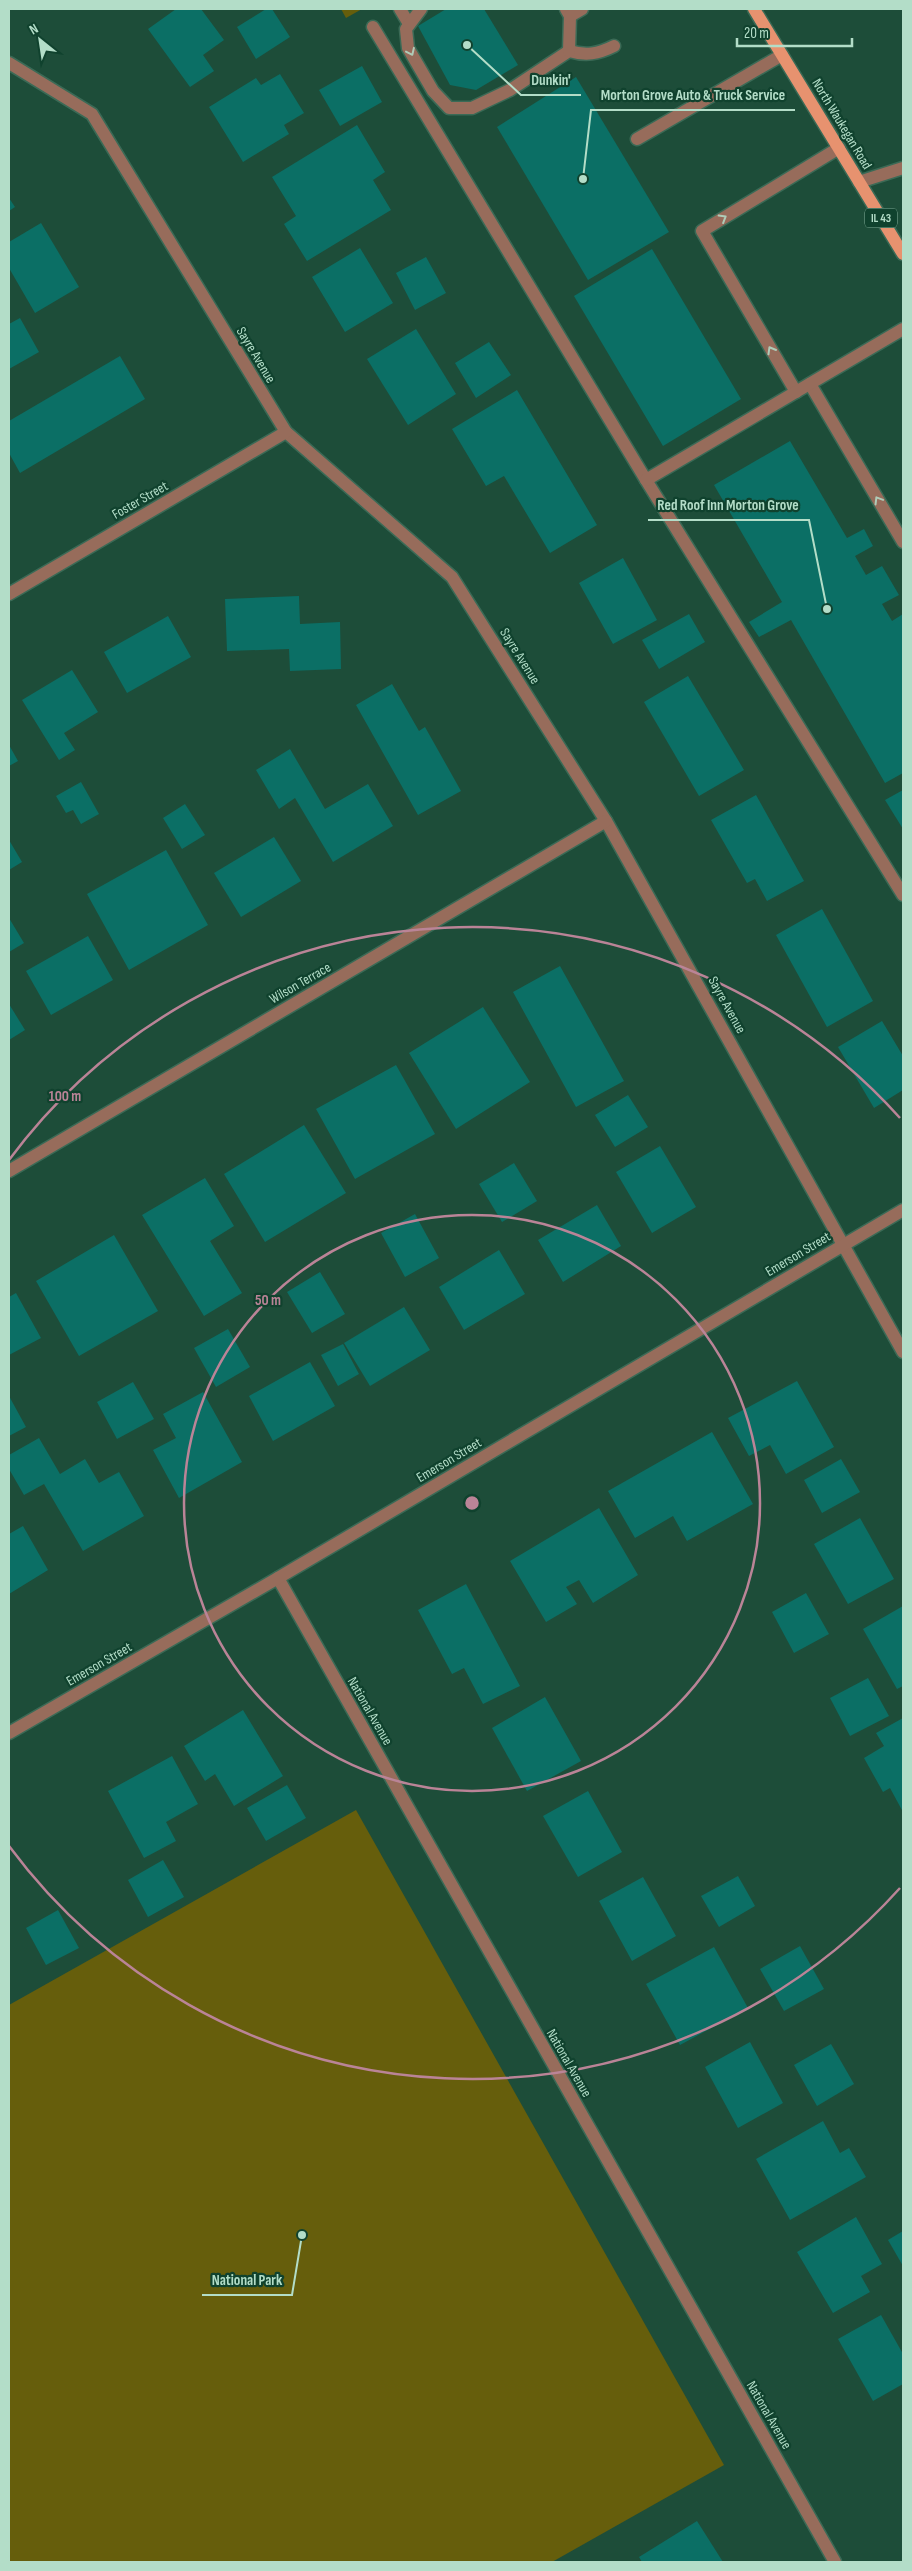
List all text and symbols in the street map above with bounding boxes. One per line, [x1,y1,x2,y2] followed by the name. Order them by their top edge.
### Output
[15,15,65,65] north arrow
[737,15,852,47] scale bar
[26,20,41,38] text: N
[744,24,769,43] text: 20 m
[405,47,415,56] one-way arrow
[521,65,581,95] callout: Dunkin'
[531,71,571,90] text: Dunkin'
[808,76,876,173] street label: North Waukegan Road
[591,80,795,110] callout: Morton Grove Auto & Truck Service
[601,86,785,105] text: Morton Grove Auto & Truck Service
[865,208,897,228] road number: IL 43
[718,215,727,225] one-way arrow
[233,324,279,386] street label: Sayre Avenue
[768,346,778,355] one-way arrow
[109,477,171,523] street label: Foster Street
[648,490,809,520] callout: Red Roof Inn Morton Grove
[657,496,799,515] text: Red Roof Inn Morton Grove
[875,497,885,506] one-way arrow
[496,625,544,687] street label: Sayre Avenue
[266,959,334,1007] street label: Wilson Terrace
[704,974,750,1036] street label: Sayre Avenue
[49,1087,81,1106] text: 100 m
[762,1228,834,1280] street label: Emerson Street
[255,1291,281,1310] text: 50 m
[413,1434,485,1486] street label: Emerson Street
[463,1494,481,1512] centre of rings
[63,1638,135,1690] street label: Emerson Street
[344,1674,396,1748] street label: National Avenue
[543,2026,595,2100] street label: National Avenue
[202,2265,292,2295] callout: National Park
[212,2271,283,2290] text: National Park
[743,2378,795,2452] street label: National Avenue

